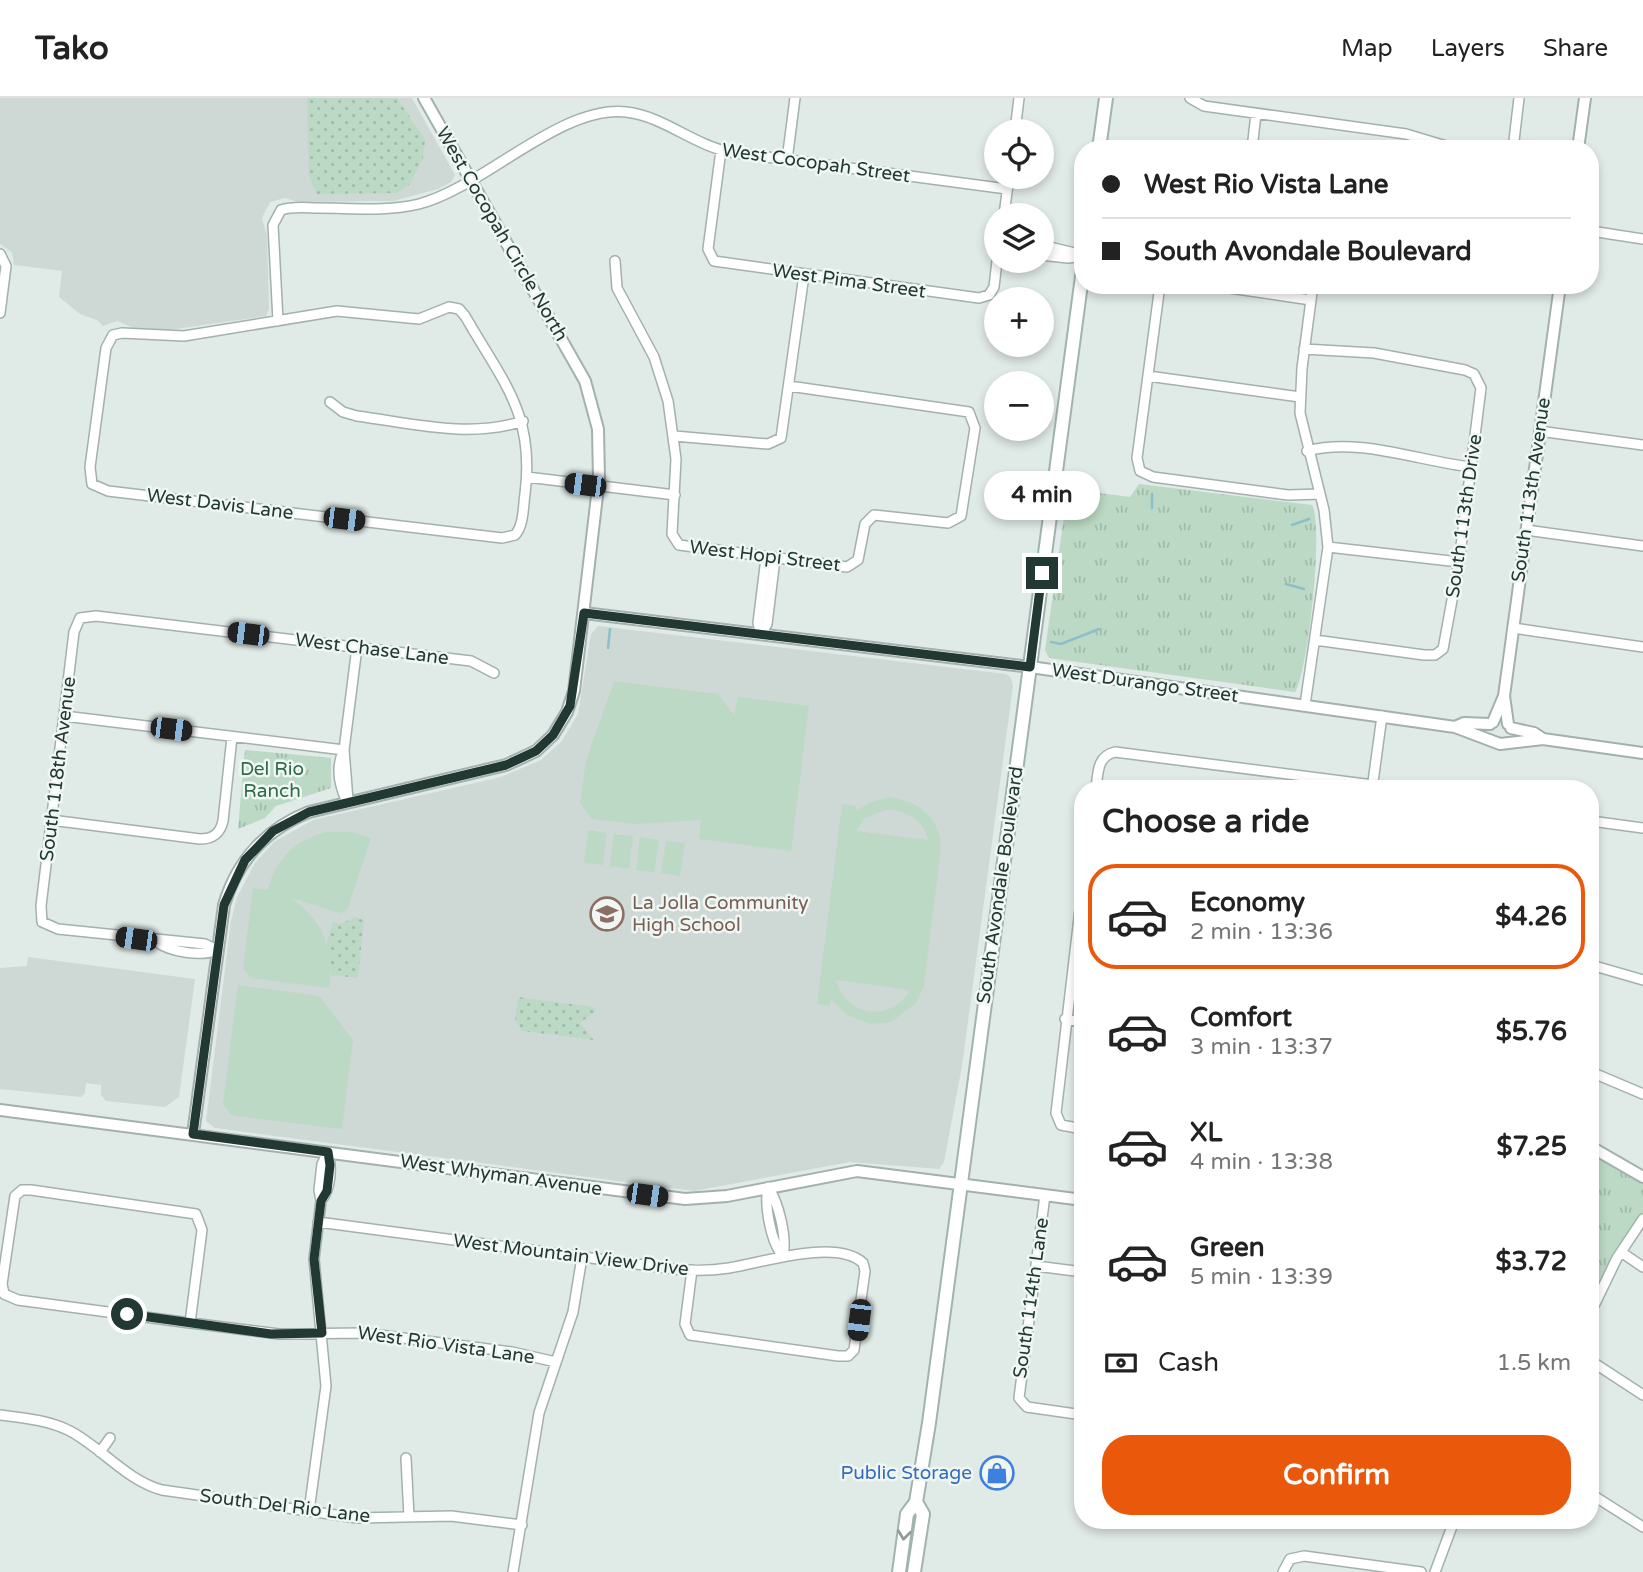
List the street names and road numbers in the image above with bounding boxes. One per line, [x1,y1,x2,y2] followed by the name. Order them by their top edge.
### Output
[432,123,572,345] street label: West Cocopah Circle North
[720,139,912,187] street label: West Cocopah Street
[771,259,927,303] street label: West Pima Street
[1507,396,1555,584] street label: South 113th Avenue
[1442,433,1486,599] street label: South 113th Drive
[145,484,295,524] street label: West Davis Lane
[688,536,842,576] street label: West Hopi Street
[294,629,450,669] street label: West Chase Lane
[1050,659,1240,707] street label: West Durango Street
[36,675,80,863] street label: South 118th Avenue
[972,765,1028,1005] street label: South Avondale Boulevard
[399,1150,603,1200] street label: West Whyman Avenue
[1009,1216,1053,1380] street label: South 114th Lane
[452,1230,690,1280] street label: West Mountain View Drive
[356,1322,536,1368] street label: West Rio Vista Lane
[198,1485,372,1527] street label: South Del Rio Lane

